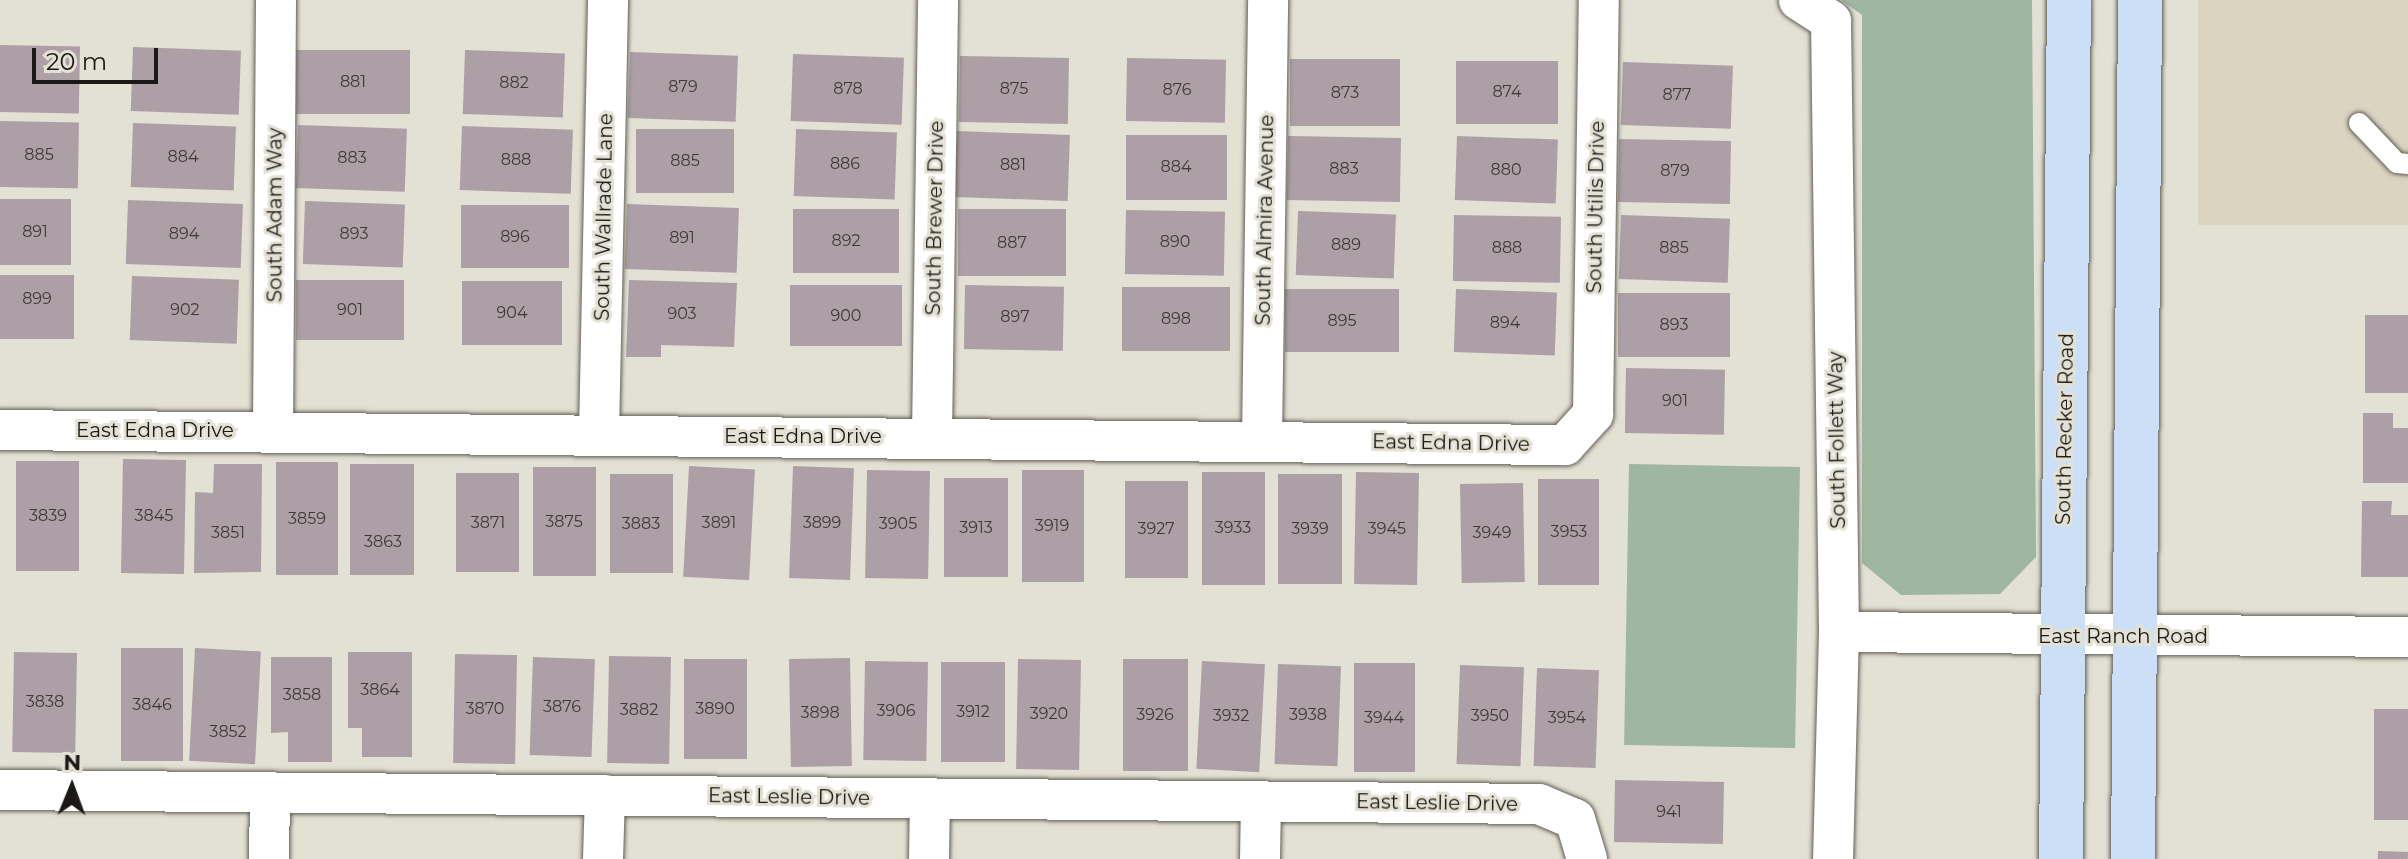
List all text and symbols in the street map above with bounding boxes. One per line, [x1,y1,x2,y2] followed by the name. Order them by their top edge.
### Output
[36,32,162,82] scale bar
[46,47,107,76] text: 20 m
[340,72,366,92] house number: 881
[499,73,529,93] house number: 882
[668,77,698,97] house number: 879
[833,79,863,99] house number: 878
[1000,79,1028,99] house number: 875
[1162,80,1192,100] house number: 876
[1492,82,1522,102] house number: 874
[1331,83,1359,103] house number: 873
[1662,85,1692,105] house number: 877
[590,113,618,321] street label: South Wallrade Lane
[1251,114,1279,326] street label: South Almira Avenue
[921,120,949,316] street label: South Brewer Drive
[1582,120,1610,294] street label: South Utilis Drive
[263,128,287,302] street label: South Adam Way
[24,145,54,165] house number: 885
[168,147,198,167] house number: 884
[337,148,367,168] house number: 883
[501,150,531,170] house number: 888
[670,151,700,171] house number: 885
[830,154,860,174] house number: 886
[1000,155,1026,175] house number: 881
[1161,157,1191,177] house number: 884
[1329,159,1359,179] house number: 883
[1490,160,1522,180] house number: 880
[1660,161,1690,181] house number: 879
[22,222,48,242] house number: 891
[169,224,199,244] house number: 894
[340,224,368,244] house number: 893
[500,227,530,247] house number: 896
[669,228,695,248] house number: 891
[831,231,861,251] house number: 892
[1160,232,1190,252] house number: 890
[997,233,1027,253] house number: 887
[1331,235,1361,255] house number: 889
[1492,238,1522,258] house number: 888
[1659,238,1689,258] house number: 885
[22,289,52,309] house number: 899
[170,300,200,320] house number: 902
[337,300,363,320] house number: 901
[497,303,527,323] house number: 904
[667,304,697,324] house number: 903
[831,306,861,326] house number: 900
[1000,307,1030,327] house number: 897
[1161,309,1191,329] house number: 898
[1327,311,1357,331] house number: 895
[1490,313,1520,333] house number: 894
[1660,315,1688,335] house number: 893
[2051,333,2079,525] street label: South Recker Road
[1823,351,1851,529] street label: South Follett Way
[1662,391,1688,411] house number: 901
[76,418,234,442] street label: East Edna Drive
[724,424,882,448] street label: East Edna Drive
[1372,430,1530,456] street label: East Edna Drive
[29,506,67,526] house number: 3839
[135,506,173,526] house number: 3845
[288,509,326,529] house number: 3859
[545,512,583,532] house number: 3875
[471,513,505,533] house number: 3871
[702,513,736,533] house number: 3891
[803,513,841,533] house number: 3899
[622,514,660,534] house number: 3883
[879,514,917,534] house number: 3905
[1035,516,1069,536] house number: 3919
[959,518,993,538] house number: 3913
[1215,518,1251,538] house number: 3933
[1137,519,1175,539] house number: 3927
[1291,519,1329,539] house number: 3939
[1368,519,1406,539] house number: 3945
[1551,522,1587,542] house number: 3953
[211,523,245,543] house number: 3851
[1473,523,1511,543] house number: 3949
[364,532,402,552] house number: 3863
[2038,624,2208,648] street label: East Ranch Road
[360,680,400,700] house number: 3864
[283,685,321,705] house number: 3858
[26,692,64,712] house number: 3838
[132,695,172,715] house number: 3846
[543,697,581,717] house number: 3876
[466,699,504,719] house number: 3870
[695,699,735,719] house number: 3890
[620,700,658,720] house number: 3882
[876,701,916,721] house number: 3906
[956,702,990,722] house number: 3912
[800,703,840,723] house number: 3898
[1030,704,1068,724] house number: 3920
[1136,705,1174,725] house number: 3926
[1289,705,1327,725] house number: 3938
[1213,706,1249,726] house number: 3932
[1471,706,1509,726] house number: 3950
[1364,708,1404,728] house number: 3944
[1548,708,1586,728] house number: 3954
[209,722,247,742] house number: 3852
[32,747,112,827] north arrow
[63,749,82,776] text: N
[708,784,870,810] street label: East Leslie Drive
[1356,790,1518,816] street label: East Leslie Drive
[1656,802,1682,822] house number: 941

